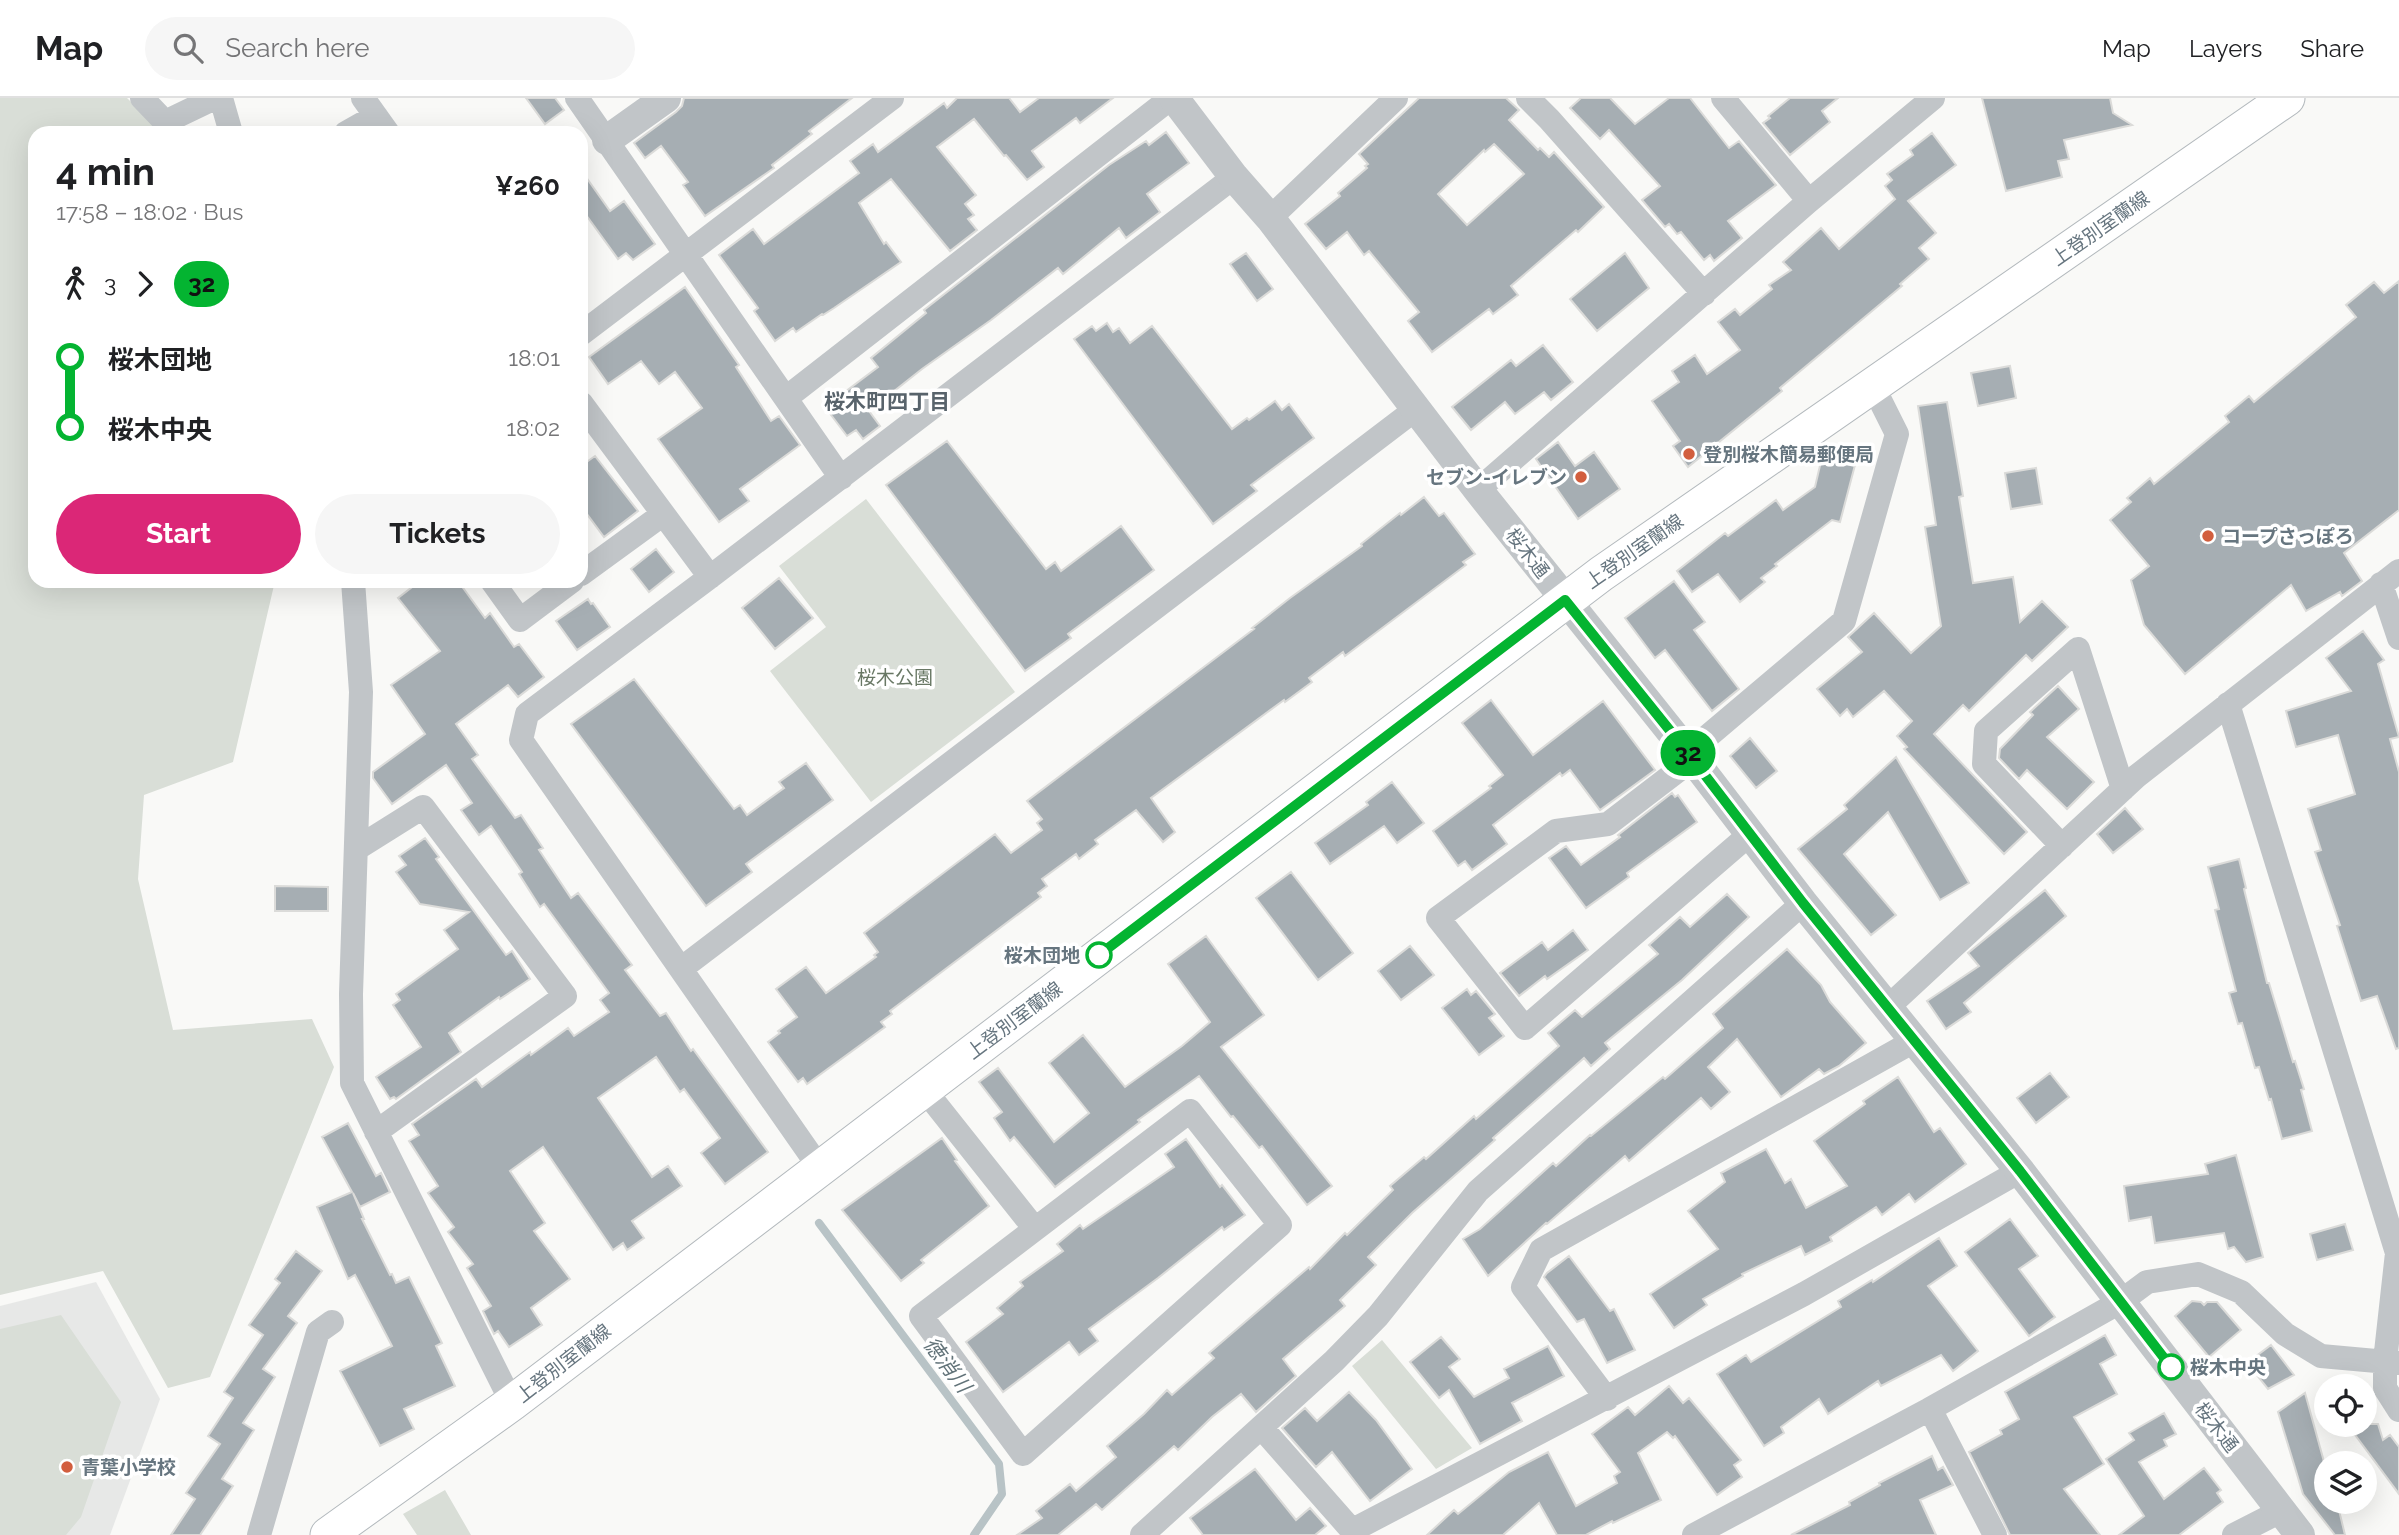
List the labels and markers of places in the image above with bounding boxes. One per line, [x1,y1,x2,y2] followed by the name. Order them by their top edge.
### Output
[1703,443,1874,465] place label: 登別桜木簡易郵便局
[1681,446,1697,462] marker: 登別桜木簡易郵便局
[1426,466,1567,488] place label: セブン-イレブン
[1573,469,1589,485] marker: セブン-イレブン
[2222,525,2354,547] place label: コープさっぽろ
[2200,528,2216,544] marker: コープさっぽろ
[1086,942,1112,968] marker: 桜木団地
[1004,944,1080,966] place label: 桜木団地
[2158,1354,2184,1380] marker: 桜木中央
[2190,1356,2266,1378] place label: 桜木中央
[81,1456,176,1478] place label: 青葉小学校
[59,1459,75,1475] marker: 青葉小学校

